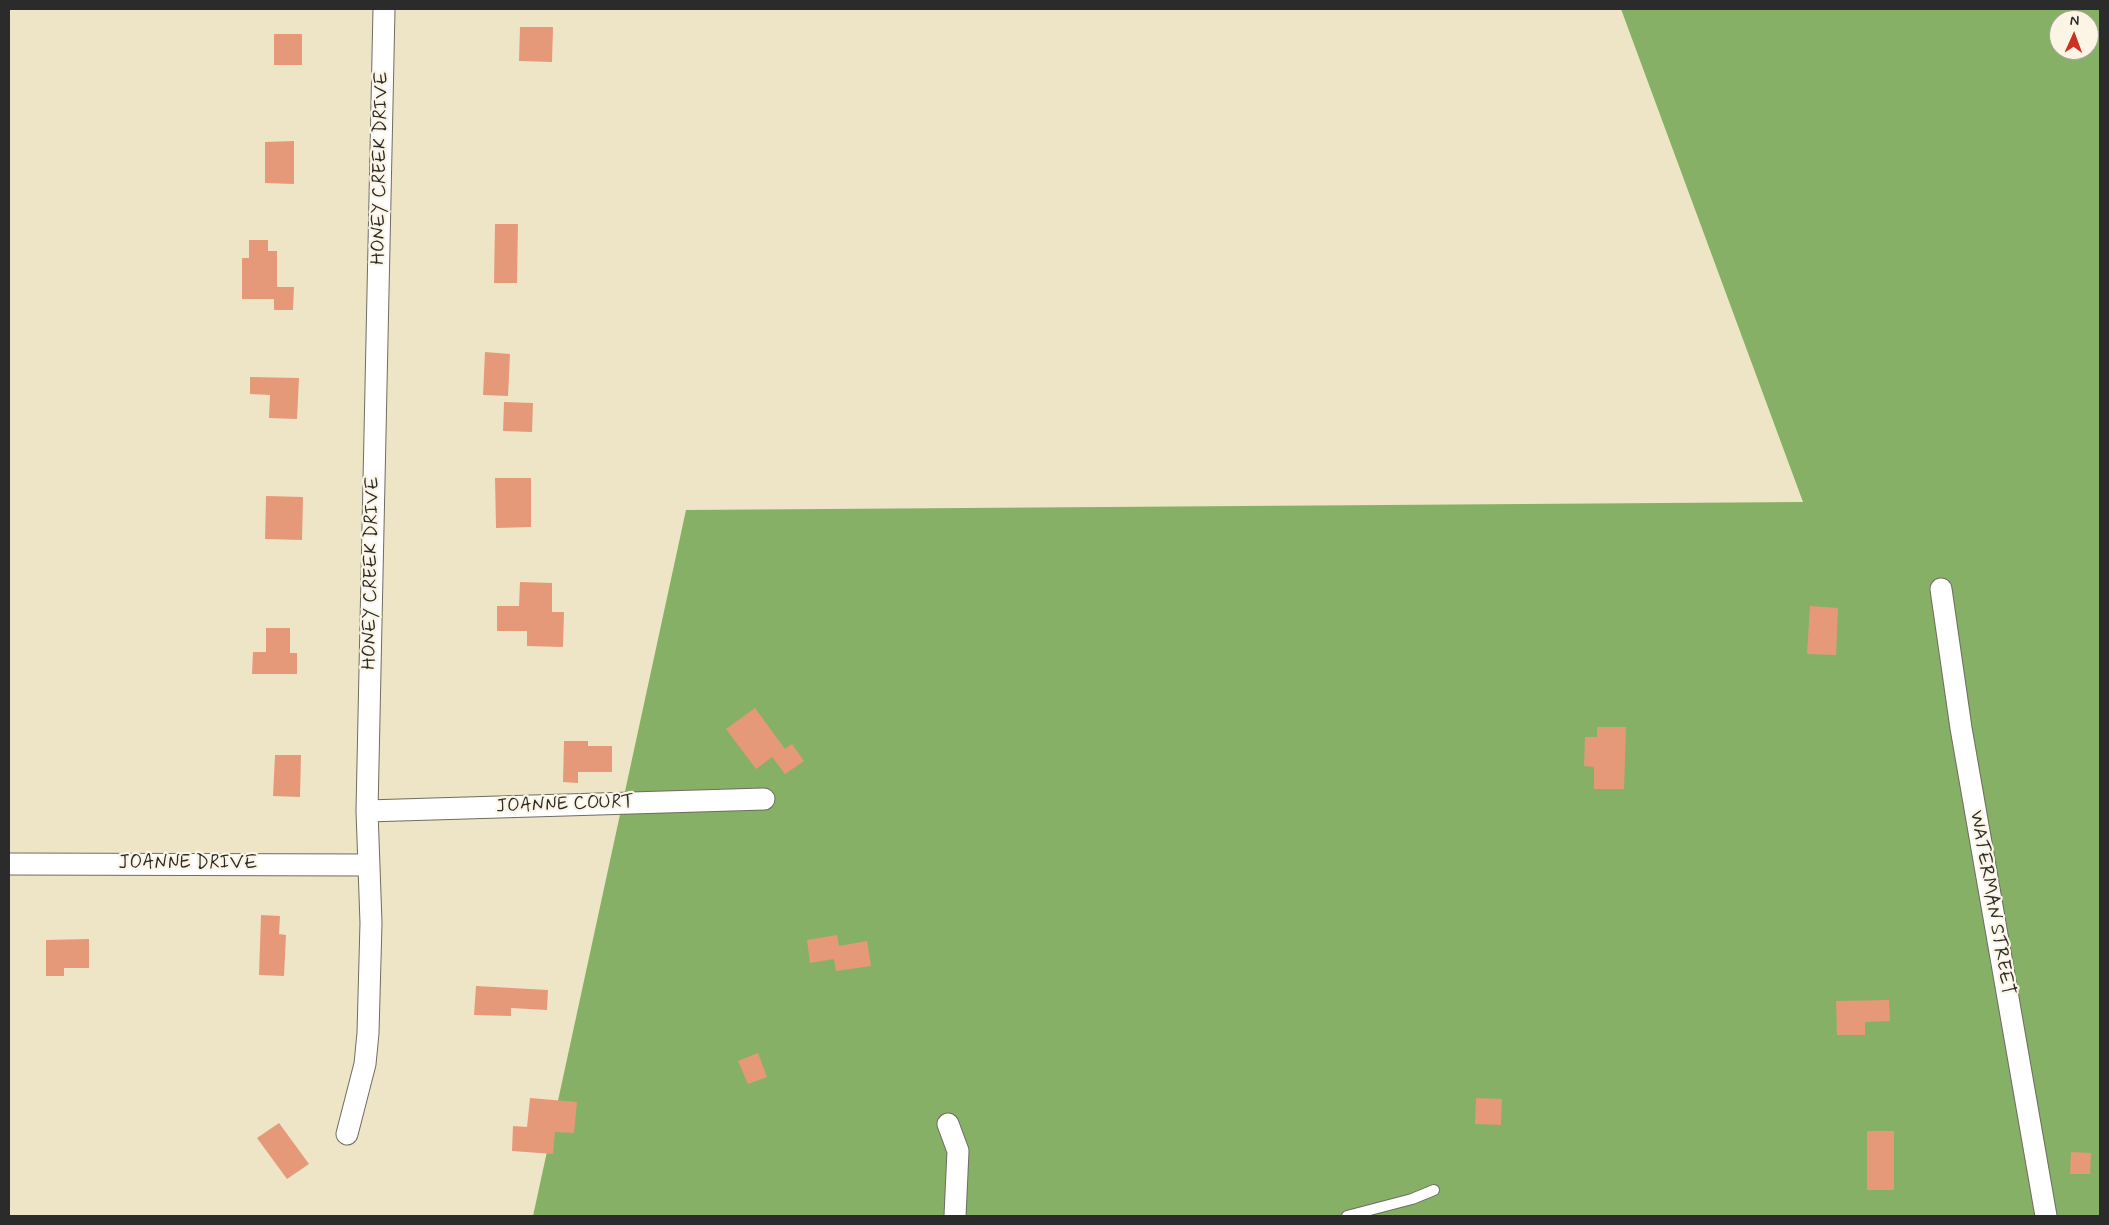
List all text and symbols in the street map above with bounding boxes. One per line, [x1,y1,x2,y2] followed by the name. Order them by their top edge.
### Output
[2049,10,2099,60] north arrow
[2070,12,2079,30] text: N
[368,71,394,265] street label: HONEY CREEK DRIVE
[359,476,385,670] street label: HONEY CREEK DRIVE
[496,791,634,819] street label: JOANNE COURT
[1964,809,2018,997] street label: WATERMAN STREET
[119,853,257,875] street label: JOANNE DRIVE

